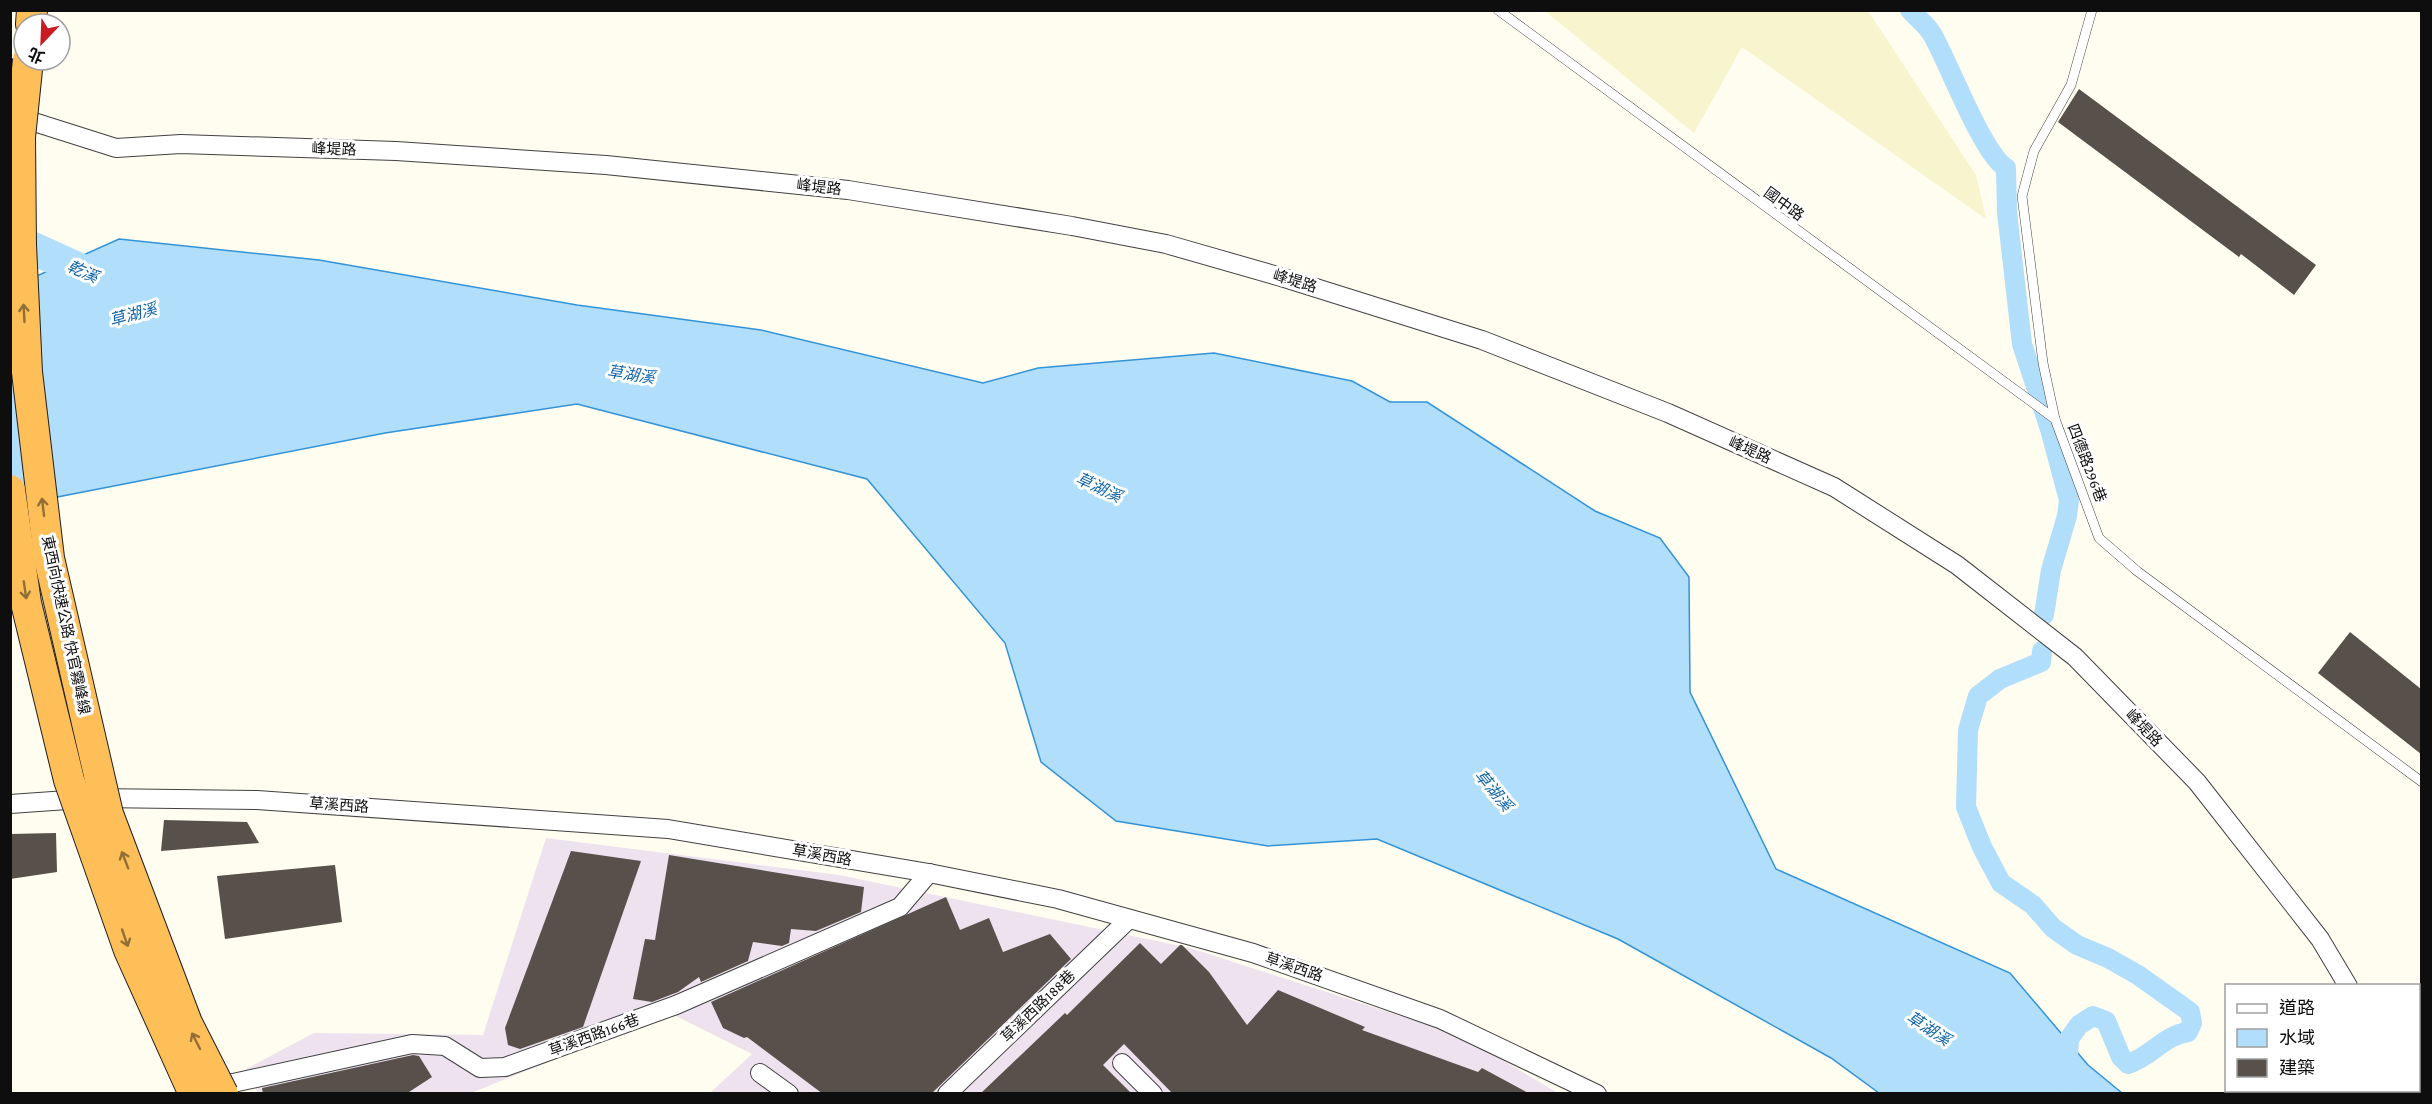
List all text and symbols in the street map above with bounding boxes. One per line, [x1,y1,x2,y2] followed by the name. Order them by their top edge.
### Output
[12,12,72,72] north arrow
[26,44,47,66] text: 北
[311,139,357,158] street label: 峰堤路
[796,176,842,197] street label: 峰堤路
[1761,184,1807,224] street label: 國中路
[65,257,103,287] water label: 乾溪
[1271,266,1319,295] street label: 峰堤路
[108,300,160,329] water label: 草湖溪
[18,304,29,324] one-way arrow
[606,363,658,387] water label: 草湖溪
[2065,421,2110,504] street label: 四德路296巷
[1726,433,1774,466] street label: 峰堤路
[1073,470,1126,506] water label: 草湖溪
[37,498,48,518] one-way arrow
[39,534,94,716] street label: 東西向快速公路 快官霧峰線
[19,579,30,599] one-way arrow
[2123,706,2166,750] street label: 峰堤路
[1472,766,1517,816] water label: 草湖溪
[309,795,369,815] street label: 草溪西路
[791,842,853,868] street label: 草溪西路
[119,851,130,870] one-way arrow
[120,928,131,947] one-way arrow
[1263,950,1325,984] street label: 草溪西路
[998,967,1078,1045] street label: 草溪西路188巷
[2225,984,2420,1092] legend
[2279,998,2315,1018] text: 道路
[1904,1008,1955,1050] water label: 草湖溪
[547,1011,641,1059] street label: 草溪西路166巷
[2279,1028,2315,1048] text: 水域
[190,1033,202,1051] one-way arrow
[2279,1058,2315,1078] text: 建築

